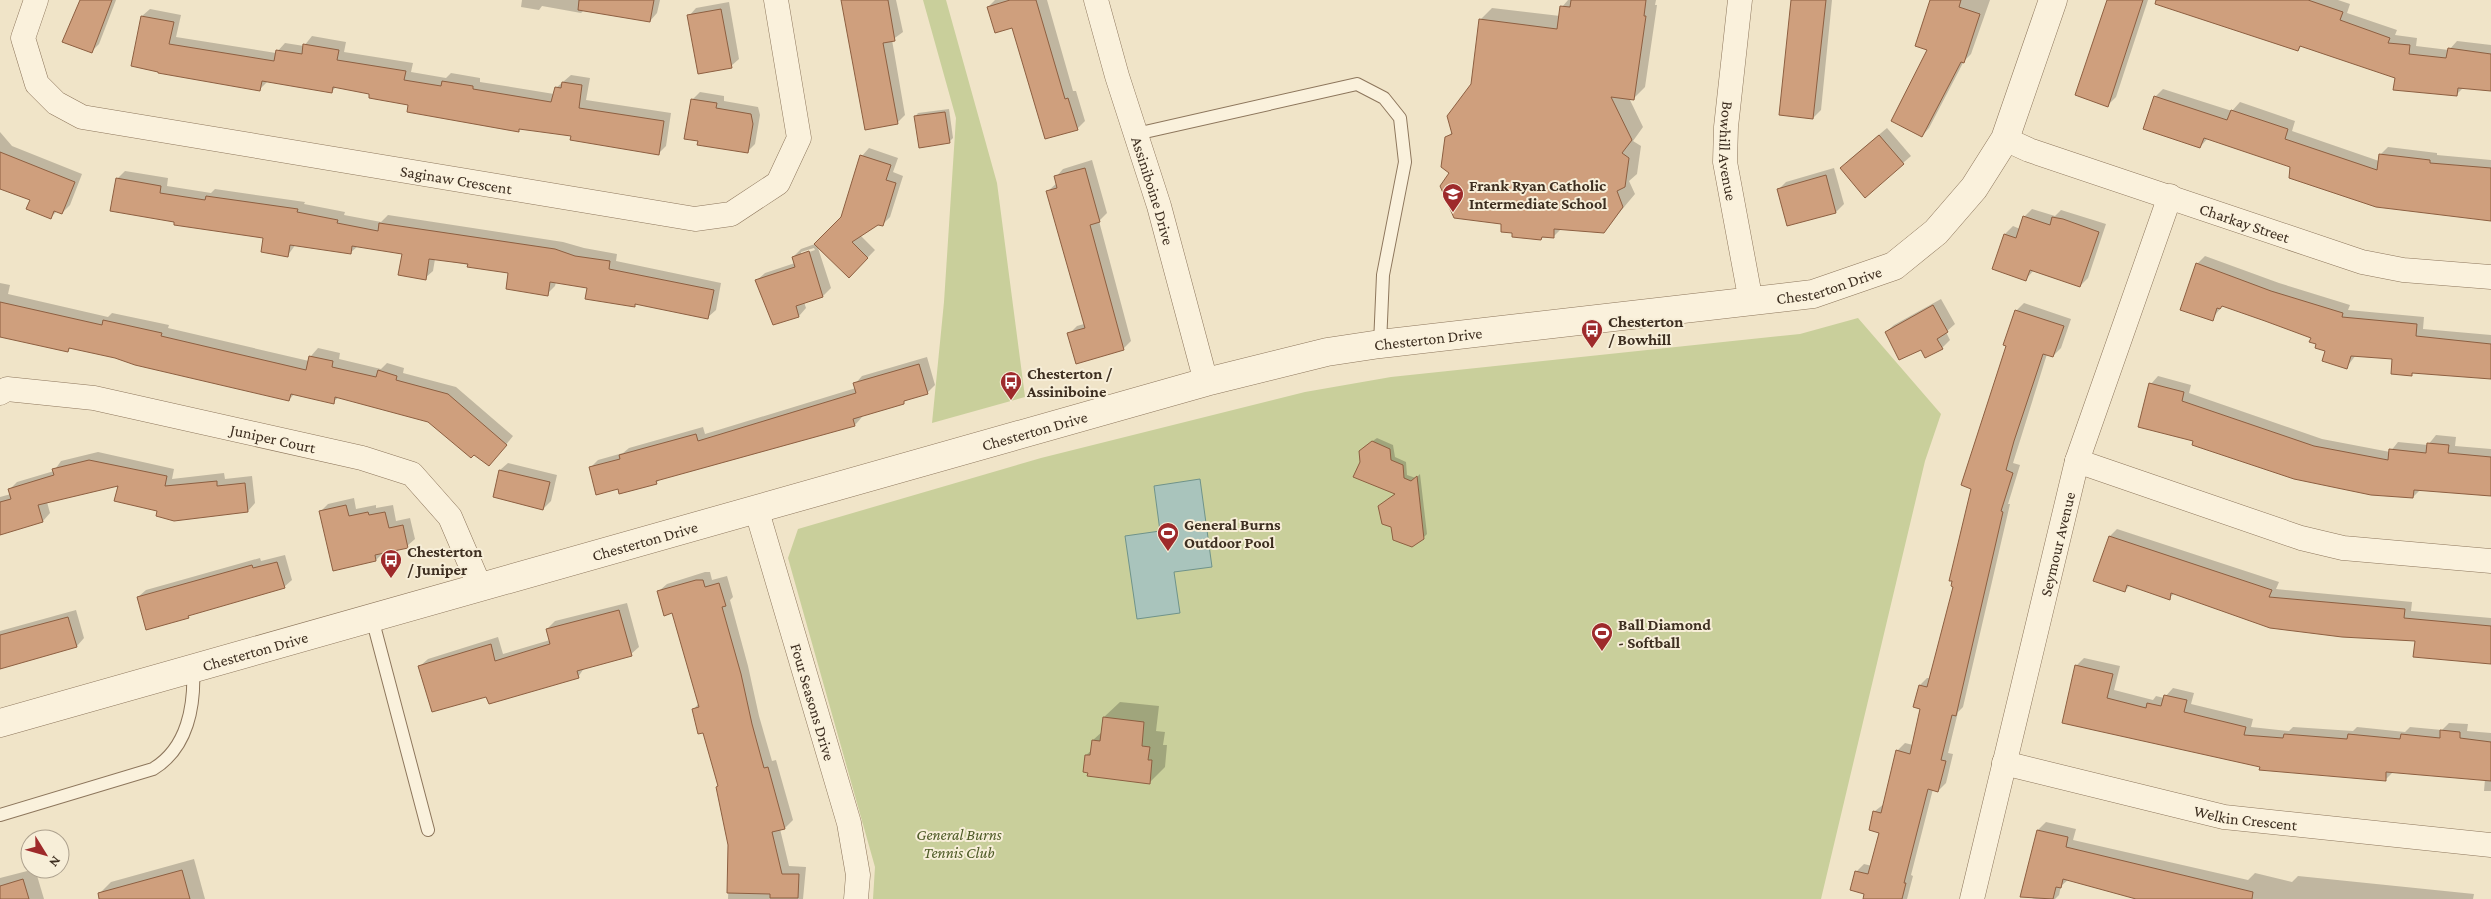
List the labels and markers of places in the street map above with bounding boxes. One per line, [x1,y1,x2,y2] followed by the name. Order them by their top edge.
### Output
[1469,177,1607,212] place label: Frank Ryan Catholic Intermediate School
[1441,182,1465,213] school or university icon: Frank Ryan Catholic Intermediate School
[1608,313,1683,348] place label: Chesterton / Bowhill
[1580,318,1604,349] bus stop icon: Chesterton / Bowhill
[1026,365,1112,400] place label: Chesterton / Assiniboine
[999,370,1023,401] bus stop icon: Chesterton / Assiniboine
[1184,516,1281,551] place label: General Burns Outdoor Pool
[1156,521,1180,552] sports icon: General Burns Outdoor Pool
[407,543,482,578] place label: Chesterton / Juniper
[379,548,403,579] bus stop icon: Chesterton / Juniper
[1618,616,1711,651] place label: Ball Diamond - Softball
[1590,621,1614,652] sports icon: Ball Diamond - Softball

